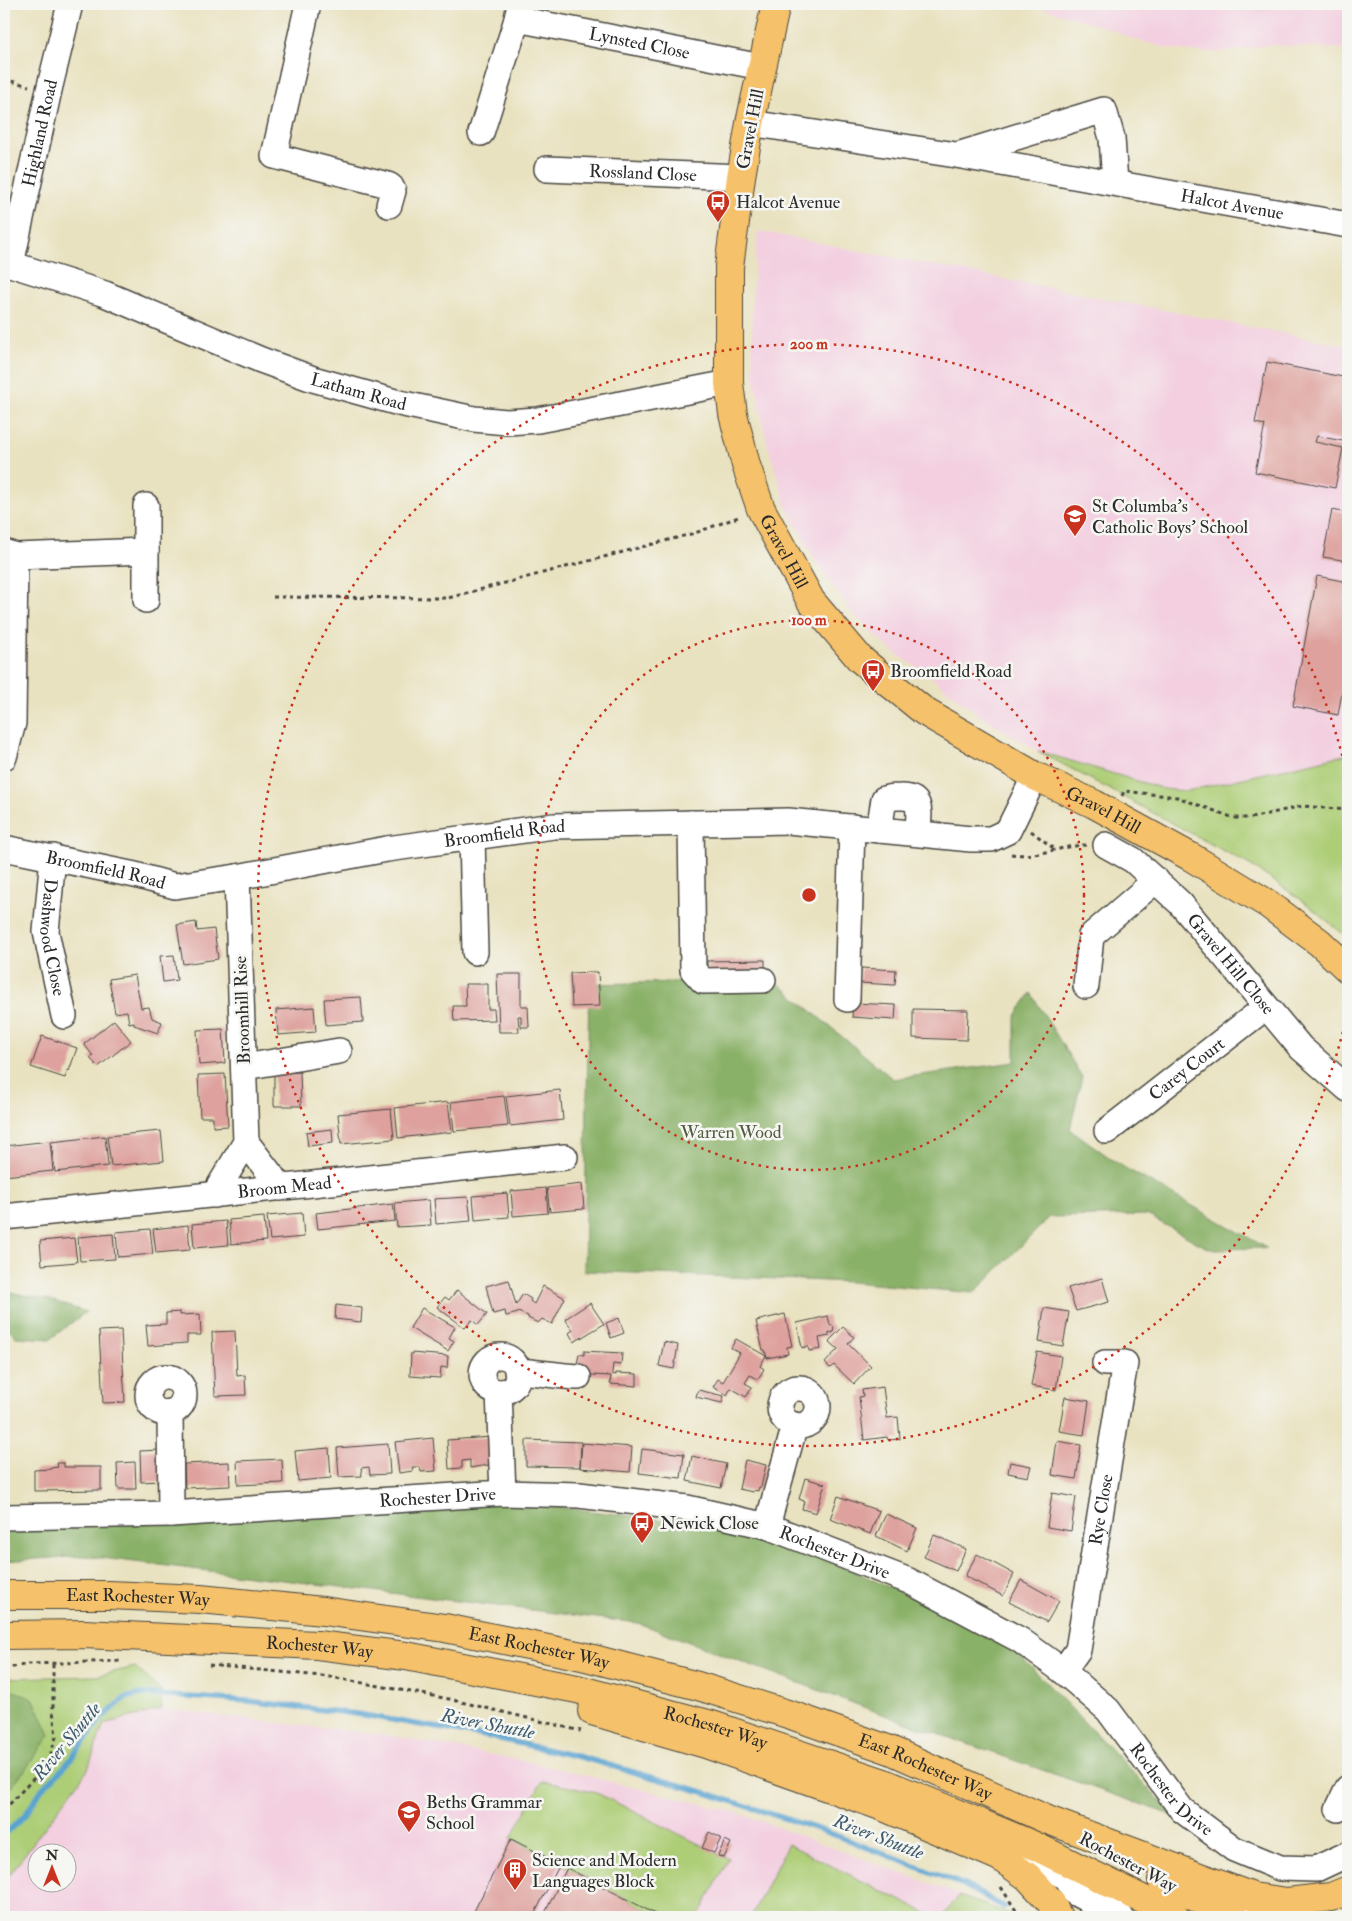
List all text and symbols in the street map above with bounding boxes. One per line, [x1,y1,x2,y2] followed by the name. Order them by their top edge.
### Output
[587,22,692,65] street label: Lynsted Close
[17,77,63,189] street label: Highland Road
[731,87,770,171] street label: Gravel Hill
[589,160,698,187] street label: Rossland Close
[1179,184,1286,225] street label: Halcot Avenue
[705,189,731,223] bus stop icon: Halcot Avenue
[736,191,841,214] place label: Halcot Avenue
[790,335,828,354] text: 200 m
[308,368,409,416] street label: Latham Road
[1092,495,1248,539] place label: St Columba's Catholic Boys' School
[1062,503,1088,537] school or university icon: St Columba's Catholic Boys' School
[754,510,813,593] street label: Gravel Hill
[791,611,827,630] text: 100 m
[860,658,886,692] bus stop icon: Broomfield Road
[890,660,1012,683] place label: Broomfield Road
[1062,781,1145,840] street label: Gravel Hill
[443,815,565,853] street label: Broomfield Road
[44,846,168,895] street label: Broomfield Road
[34,878,70,998] street label: Dashwood Close
[800,886,818,904] centre of rings
[1182,909,1280,1020] street label: Gravel Hill Close
[229,955,256,1064] street label: Broomhill Rise
[1144,1032,1230,1106] street label: Carey Court
[680,1121,782,1144] park label: Warren Wood
[236,1171,333,1204] street label: Broom Mead
[1084,1472,1119,1547] street label: Rye Close
[378,1482,497,1513] street label: Rochester Drive
[629,1510,655,1544] bus stop icon: Newick Close
[660,1512,759,1535] place label: Newick Close
[776,1521,894,1585] street label: Rochester Drive
[66,1584,212,1612] street label: East Rochester Way
[466,1622,613,1675] street label: East Rochester Way
[265,1632,376,1664] street label: Rochester Way
[26,1697,107,1786] water label: River Shuttle
[661,1702,771,1755] street label: Rochester Way
[438,1703,537,1745] water label: River Shuttle
[855,1729,997,1806] street label: East Rochester Way
[1124,1738,1218,1842] street label: Rochester Drive
[426,1791,542,1835] place label: Beths Grammar School
[396,1799,422,1833] school or university icon: Beths Grammar School
[829,1808,928,1865] water label: River Shuttle
[1075,1827,1182,1898] street label: Rochester Way
[28,1844,78,1894] north arrow
[45,1847,59,1864] text: N
[532,1849,677,1893] place label: Science and Modern Languages Block
[502,1857,528,1891] building icon: Science and Modern Languages Block

